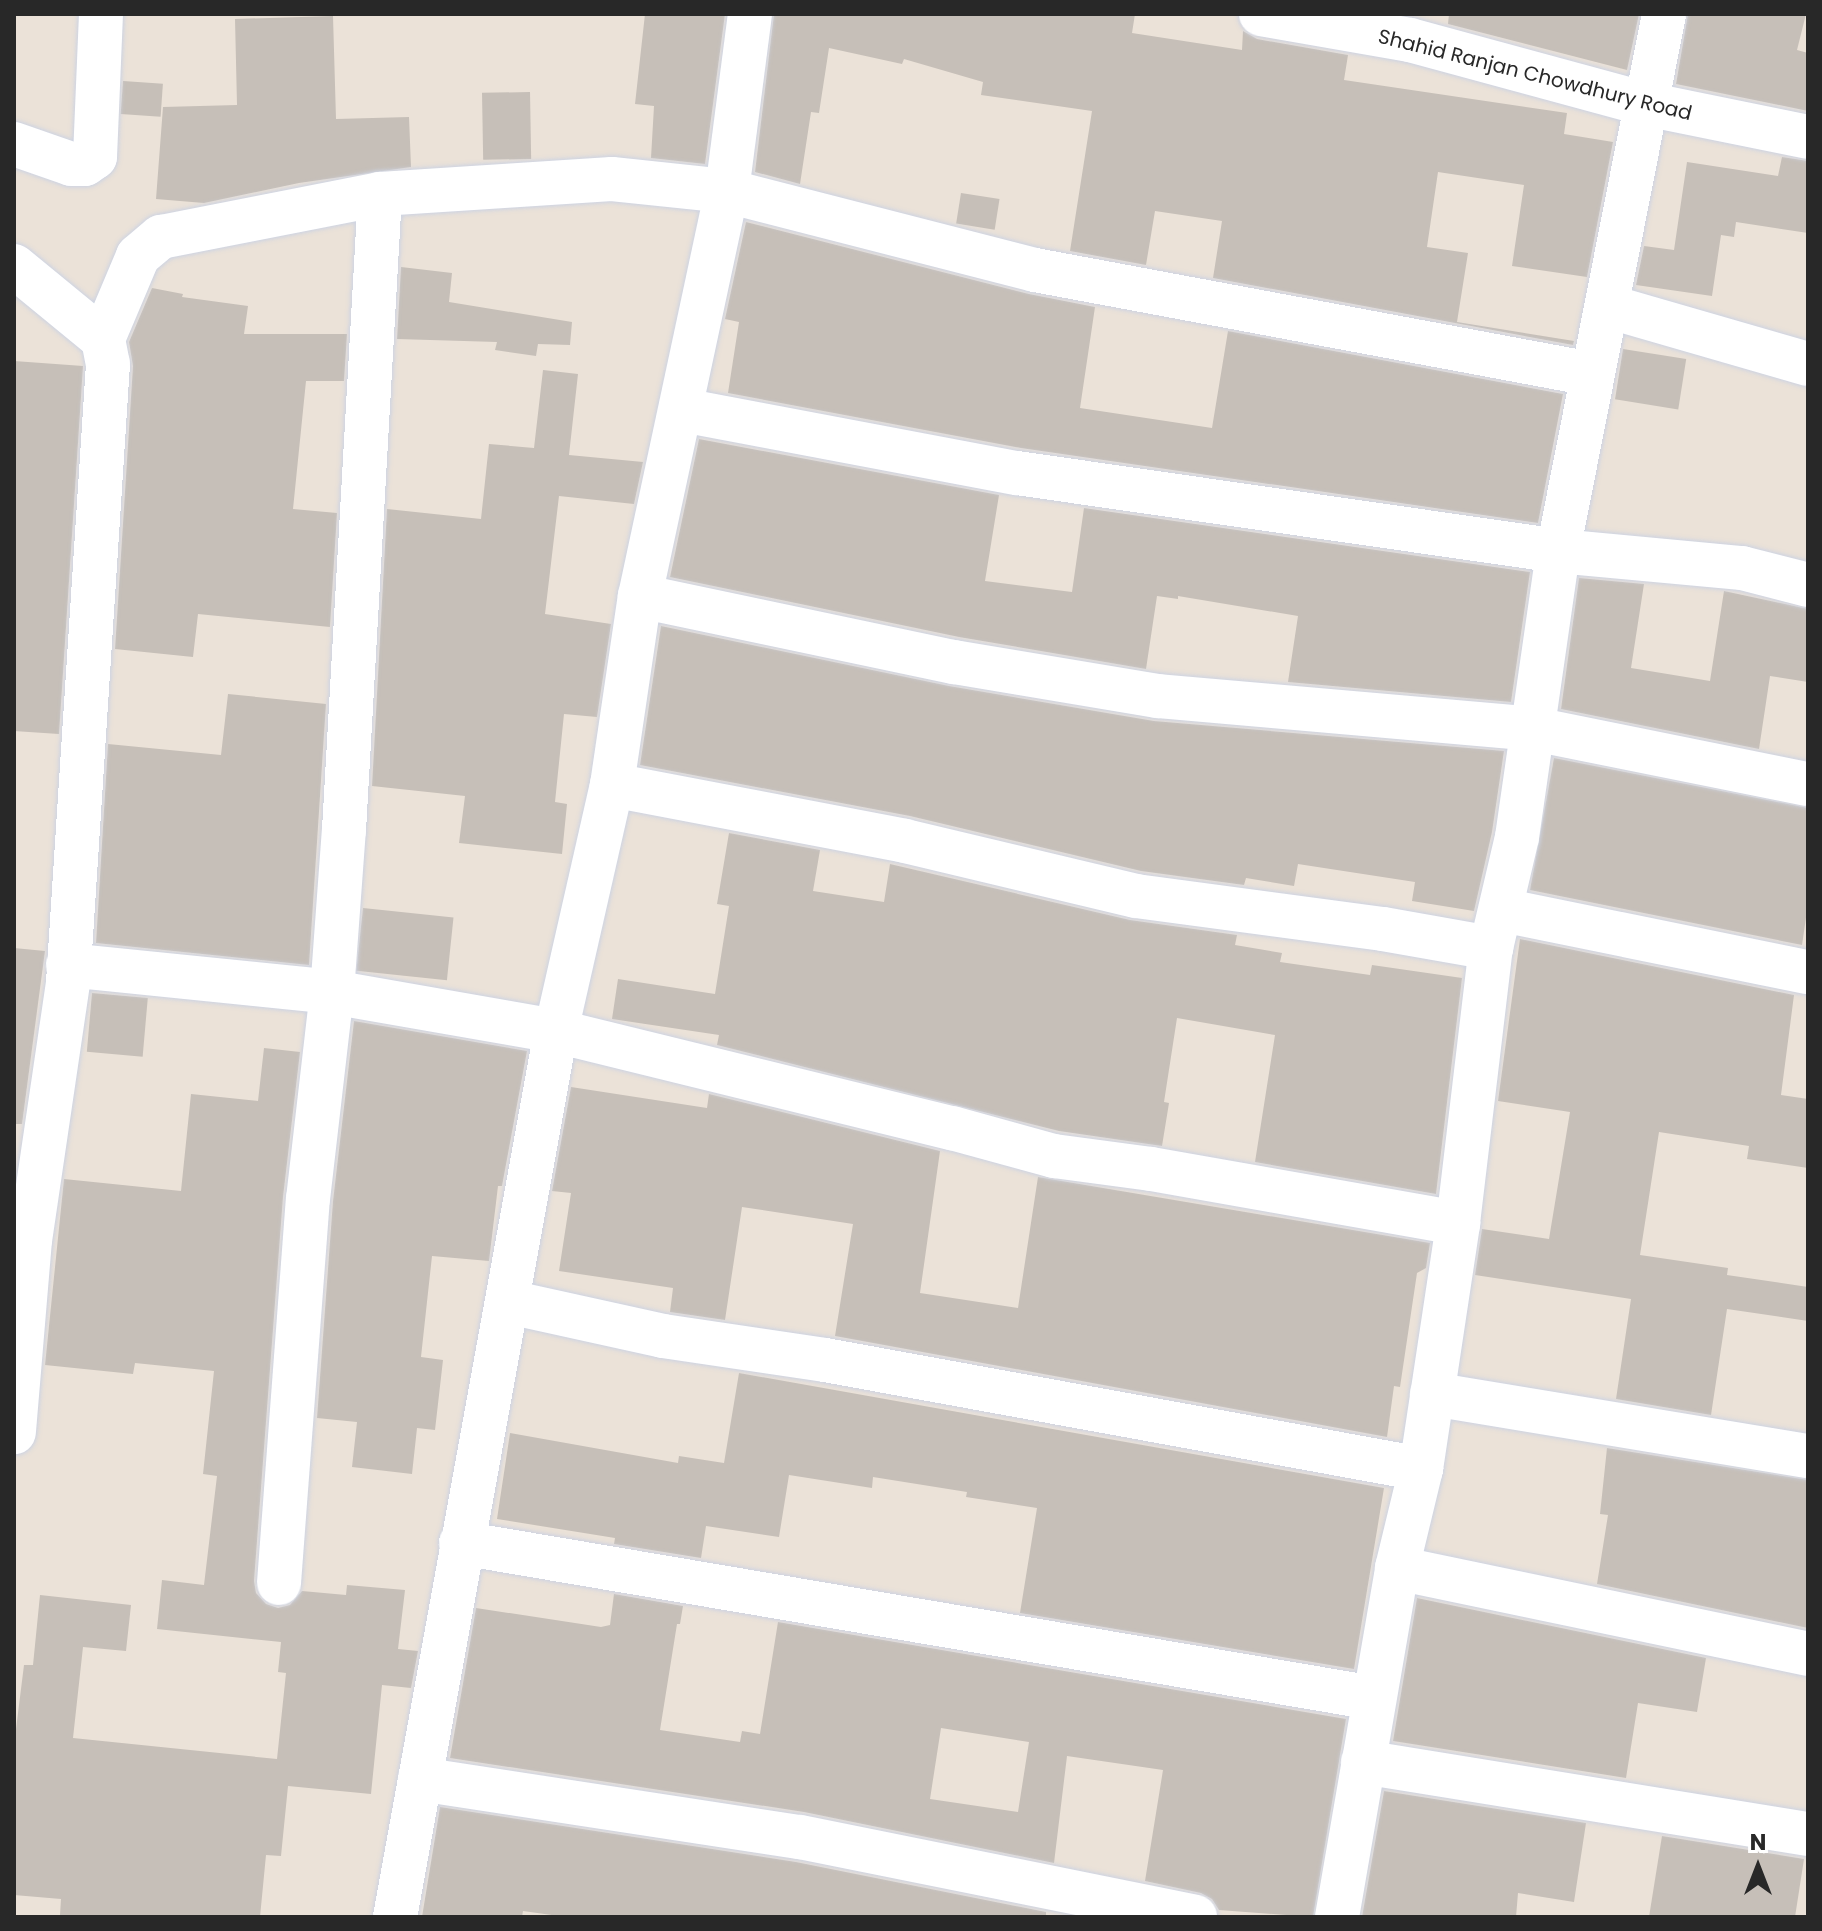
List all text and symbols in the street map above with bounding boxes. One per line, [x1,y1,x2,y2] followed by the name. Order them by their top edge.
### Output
[1376,24,1694,126] street label: Shahid Ranjan Chowdhury Road
[1718,1827,1798,1907] north arrow
[1750,1827,1766,1858] text: N

